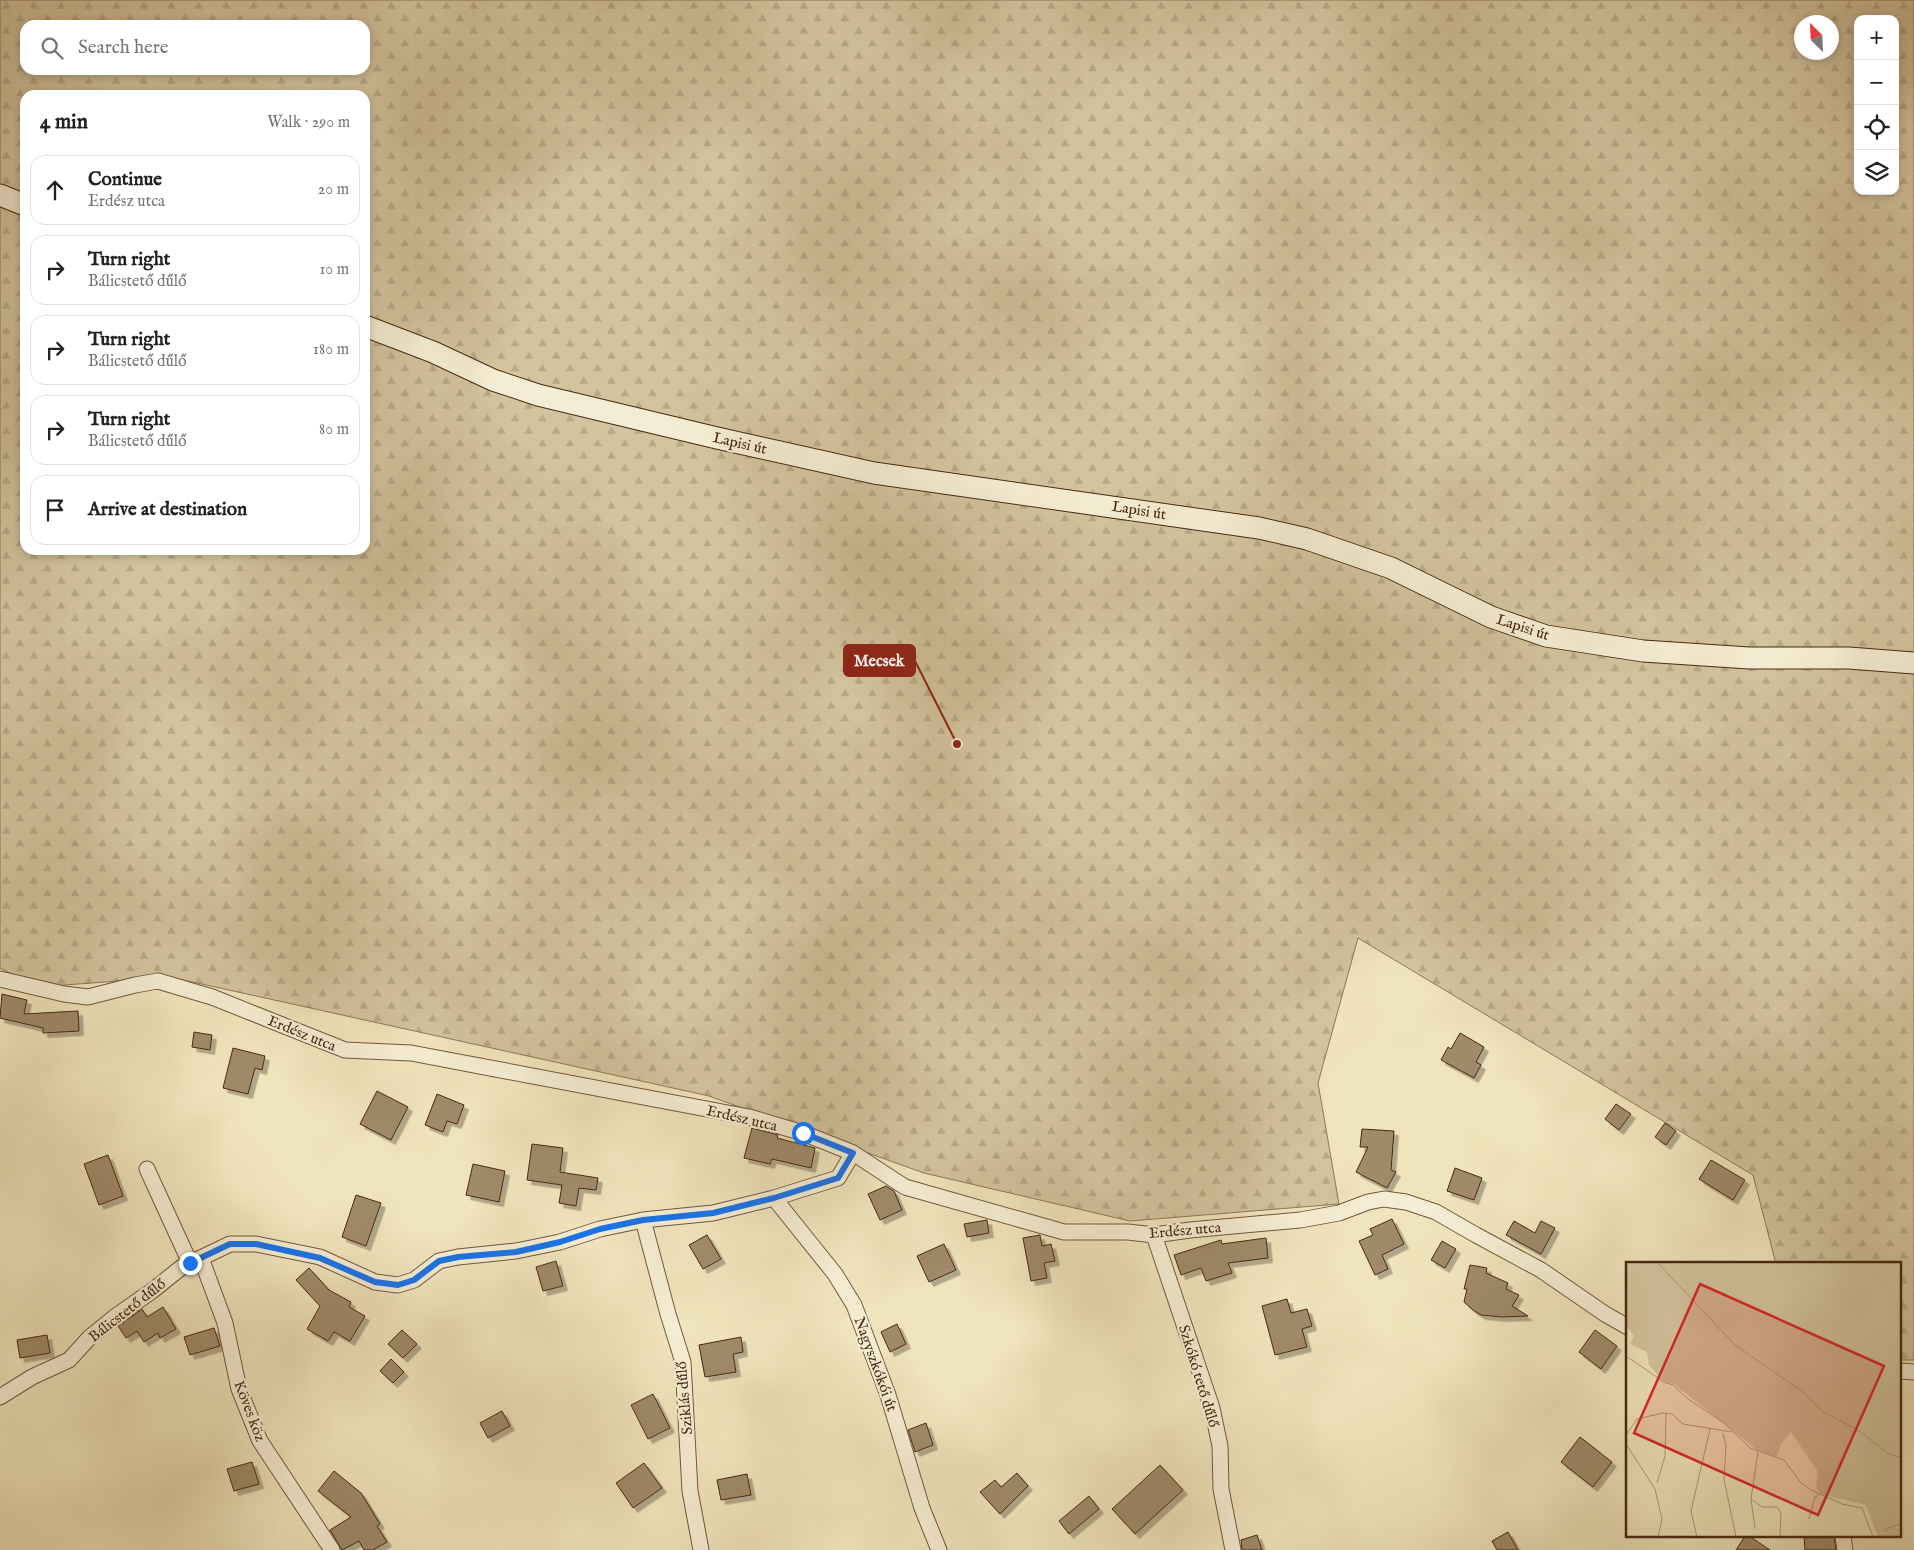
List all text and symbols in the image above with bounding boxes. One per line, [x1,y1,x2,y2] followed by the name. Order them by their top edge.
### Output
[1794,15,1839,60] north arrow
[1854,15,1899,195] map controls
[1854,15,1899,60] button: +
[20,20,370,75] search box
[38,34,66,62] icon: search
[78,36,169,60] text: Search here
[1854,60,1899,105] button: −
[1854,105,1899,150] button: locate
[40,109,88,136] text: 4 min
[267,113,350,133] text: Walk · 290 m
[1854,150,1899,195] button: layers
[88,168,162,192] text: Continue
[41,176,69,204] icon: ahead
[318,180,349,200] text: 20 m
[88,192,165,212] text: Erdész utca
[88,248,170,272] text: Turn right
[41,256,69,284] icon: right
[319,260,349,280] text: 10 m
[88,272,187,292] text: Bálicstető dűlő
[88,328,170,352] text: Turn right
[41,336,69,364] icon: right
[313,340,349,360] text: 180 m
[88,352,187,372] text: Bálicstető dűlő
[88,408,170,432] text: Turn right
[41,416,69,444] icon: right
[319,420,349,440] text: 80 m
[711,428,769,459] street label: Lapisi út
[88,432,187,452] text: Bálicstető dűlő
[41,496,69,524] icon: arrive
[1110,497,1167,524] street label: Lapisi út
[88,498,247,522] text: Arrive at destination
[1494,610,1552,645] street label: Lapisi út
[844,645,915,676] callout: Mecsek
[854,652,905,672] text: Mecsek
[265,1011,339,1056] street label: Erdész utca
[705,1101,780,1136] street label: Erdész utca
[792,1122,815,1145] route start
[1148,1218,1222,1243] street label: Erdész utca
[179,1252,202,1275] route end
[1626,1262,1902,1538] inset map
[85,1274,170,1346] street label: Bálicstető dűlő
[850,1314,901,1414] street label: Nagyszkókói út
[1174,1323,1223,1430] street label: Szkókó tető dűlő
[672,1360,697,1435] street label: Sziklás dűlő
[229,1378,270,1444] street label: Köves köz

